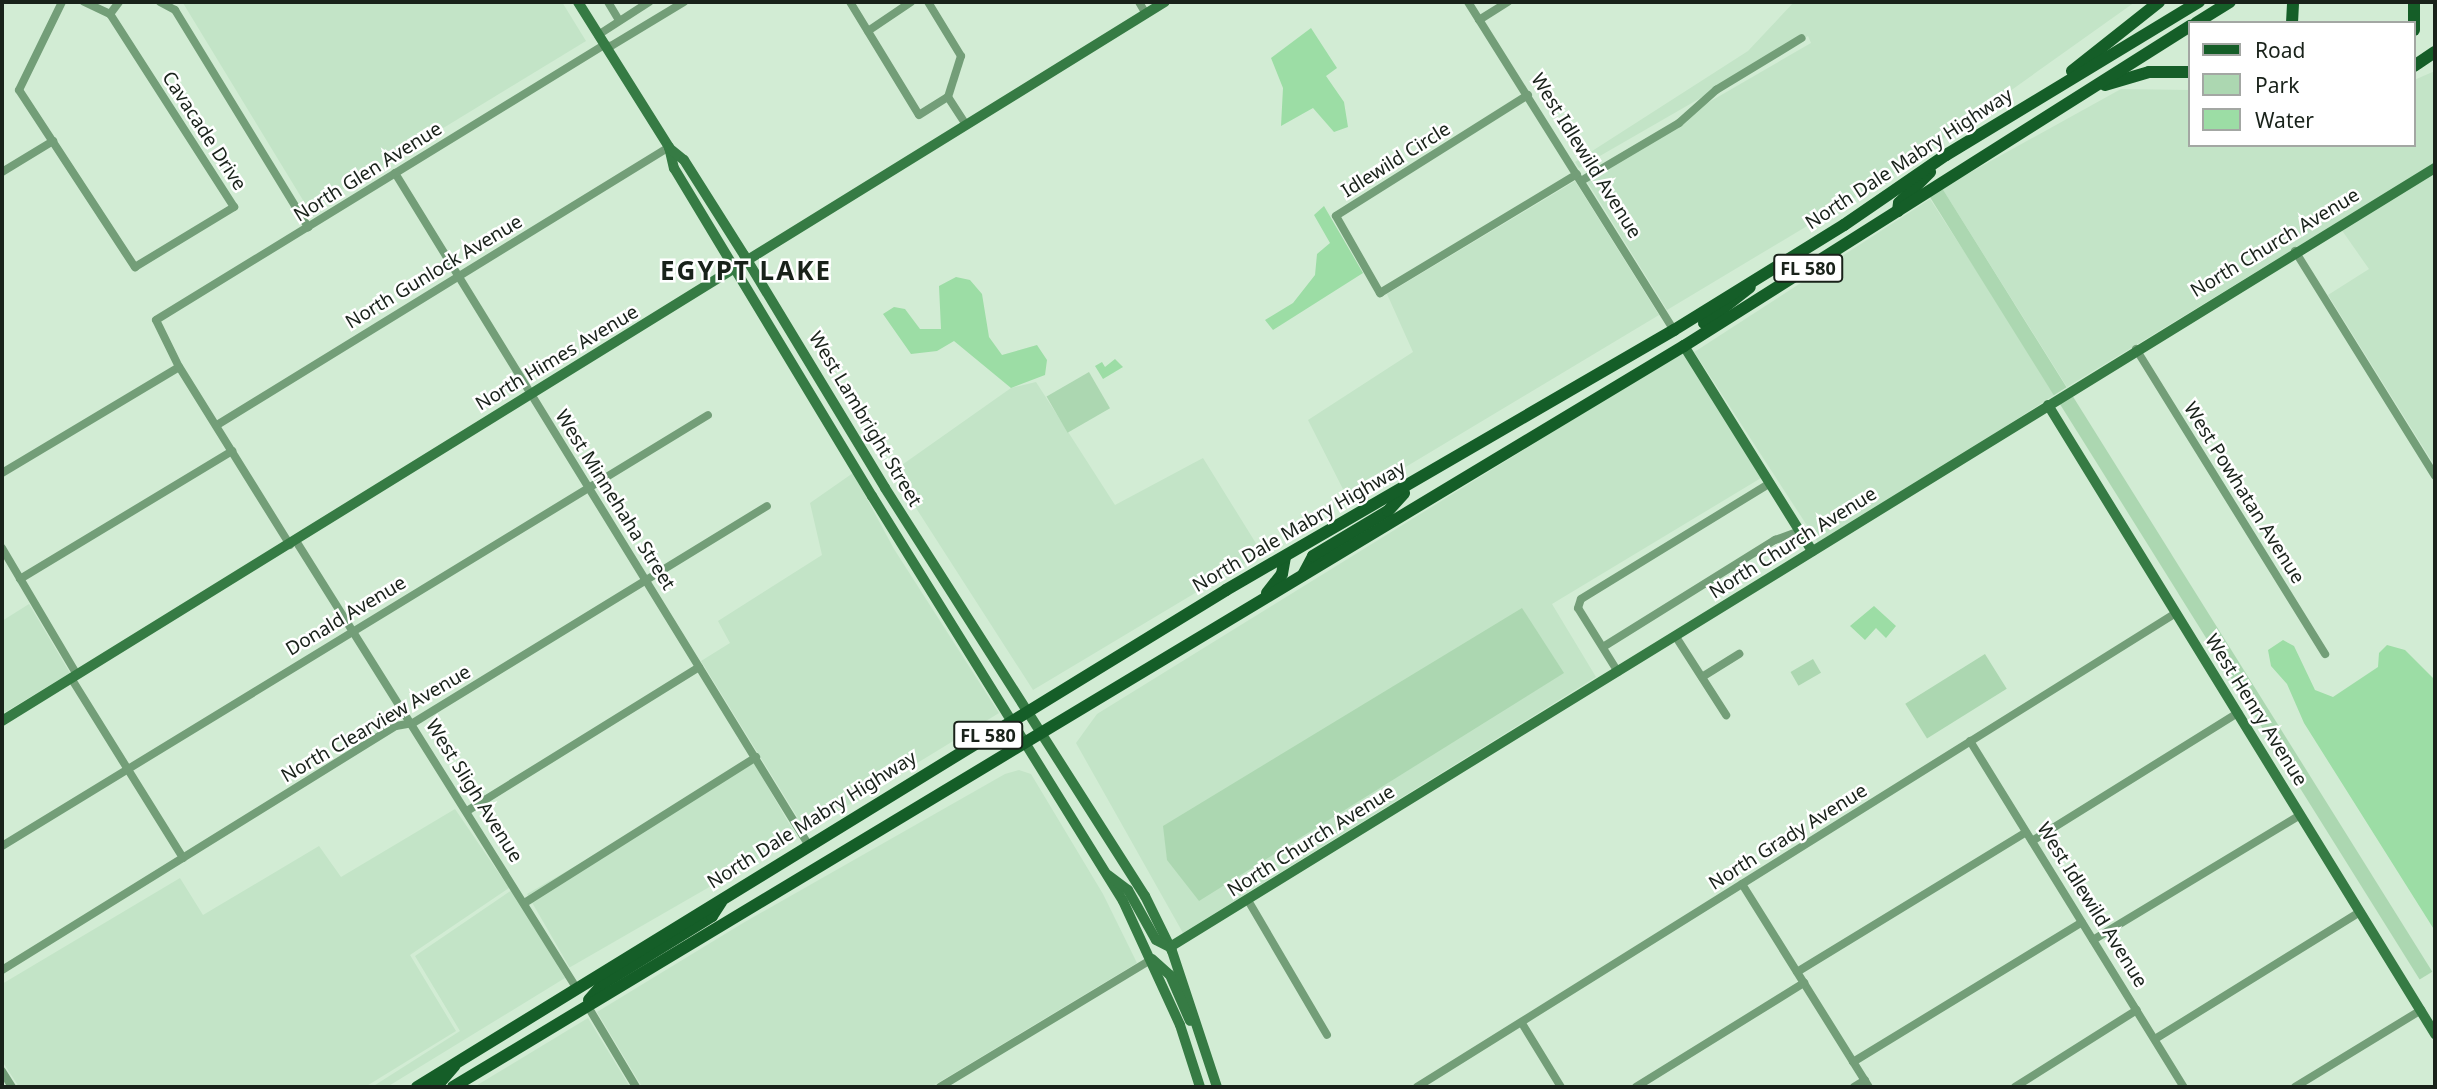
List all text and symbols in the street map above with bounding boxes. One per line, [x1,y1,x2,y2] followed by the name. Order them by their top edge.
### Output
[2188,21,2416,147] legend
[2255,36,2305,64] text: Road
[157,67,251,195] street label: Cavacade Drive
[1526,69,1646,243] street label: West Idlewild Avenue
[2255,71,2299,99] text: Park
[1801,83,2017,235] street label: North Dale Mabry Highway
[2255,106,2314,134] text: Water
[290,117,446,227] street label: North Glen Avenue
[1337,118,1455,202] street label: Idlewild Circle
[2187,184,2363,302] street label: North Church Avenue
[342,210,526,334] street label: North Gunlock Avenue
[1773,254,1843,282] road number: FL 580
[661,255,831,287] district label: EGYPT LAKE
[472,300,642,416] street label: North Himes Avenue
[804,327,926,511] street label: West Lambright Street
[2179,398,2309,588] street label: West Powhatan Avenue
[550,406,680,594] street label: West Minnehaha Street
[1188,457,1410,597] street label: North Dale Mabry Highway
[1705,482,1881,604] street label: North Church Avenue
[282,571,410,661] street label: Donald Avenue
[2200,630,2312,790] street label: West Henry Avenue
[277,660,475,788] street label: North Clearview Avenue
[421,715,527,867] street label: West Sligh Avenue
[953,720,1023,750] road number: FL 580
[703,746,921,894] street label: North Dale Mabry Highway
[1705,779,1871,895] street label: North Grady Avenue
[1223,780,1399,902] street label: North Church Avenue
[2032,818,2152,992] street label: West Idlewild Avenue

